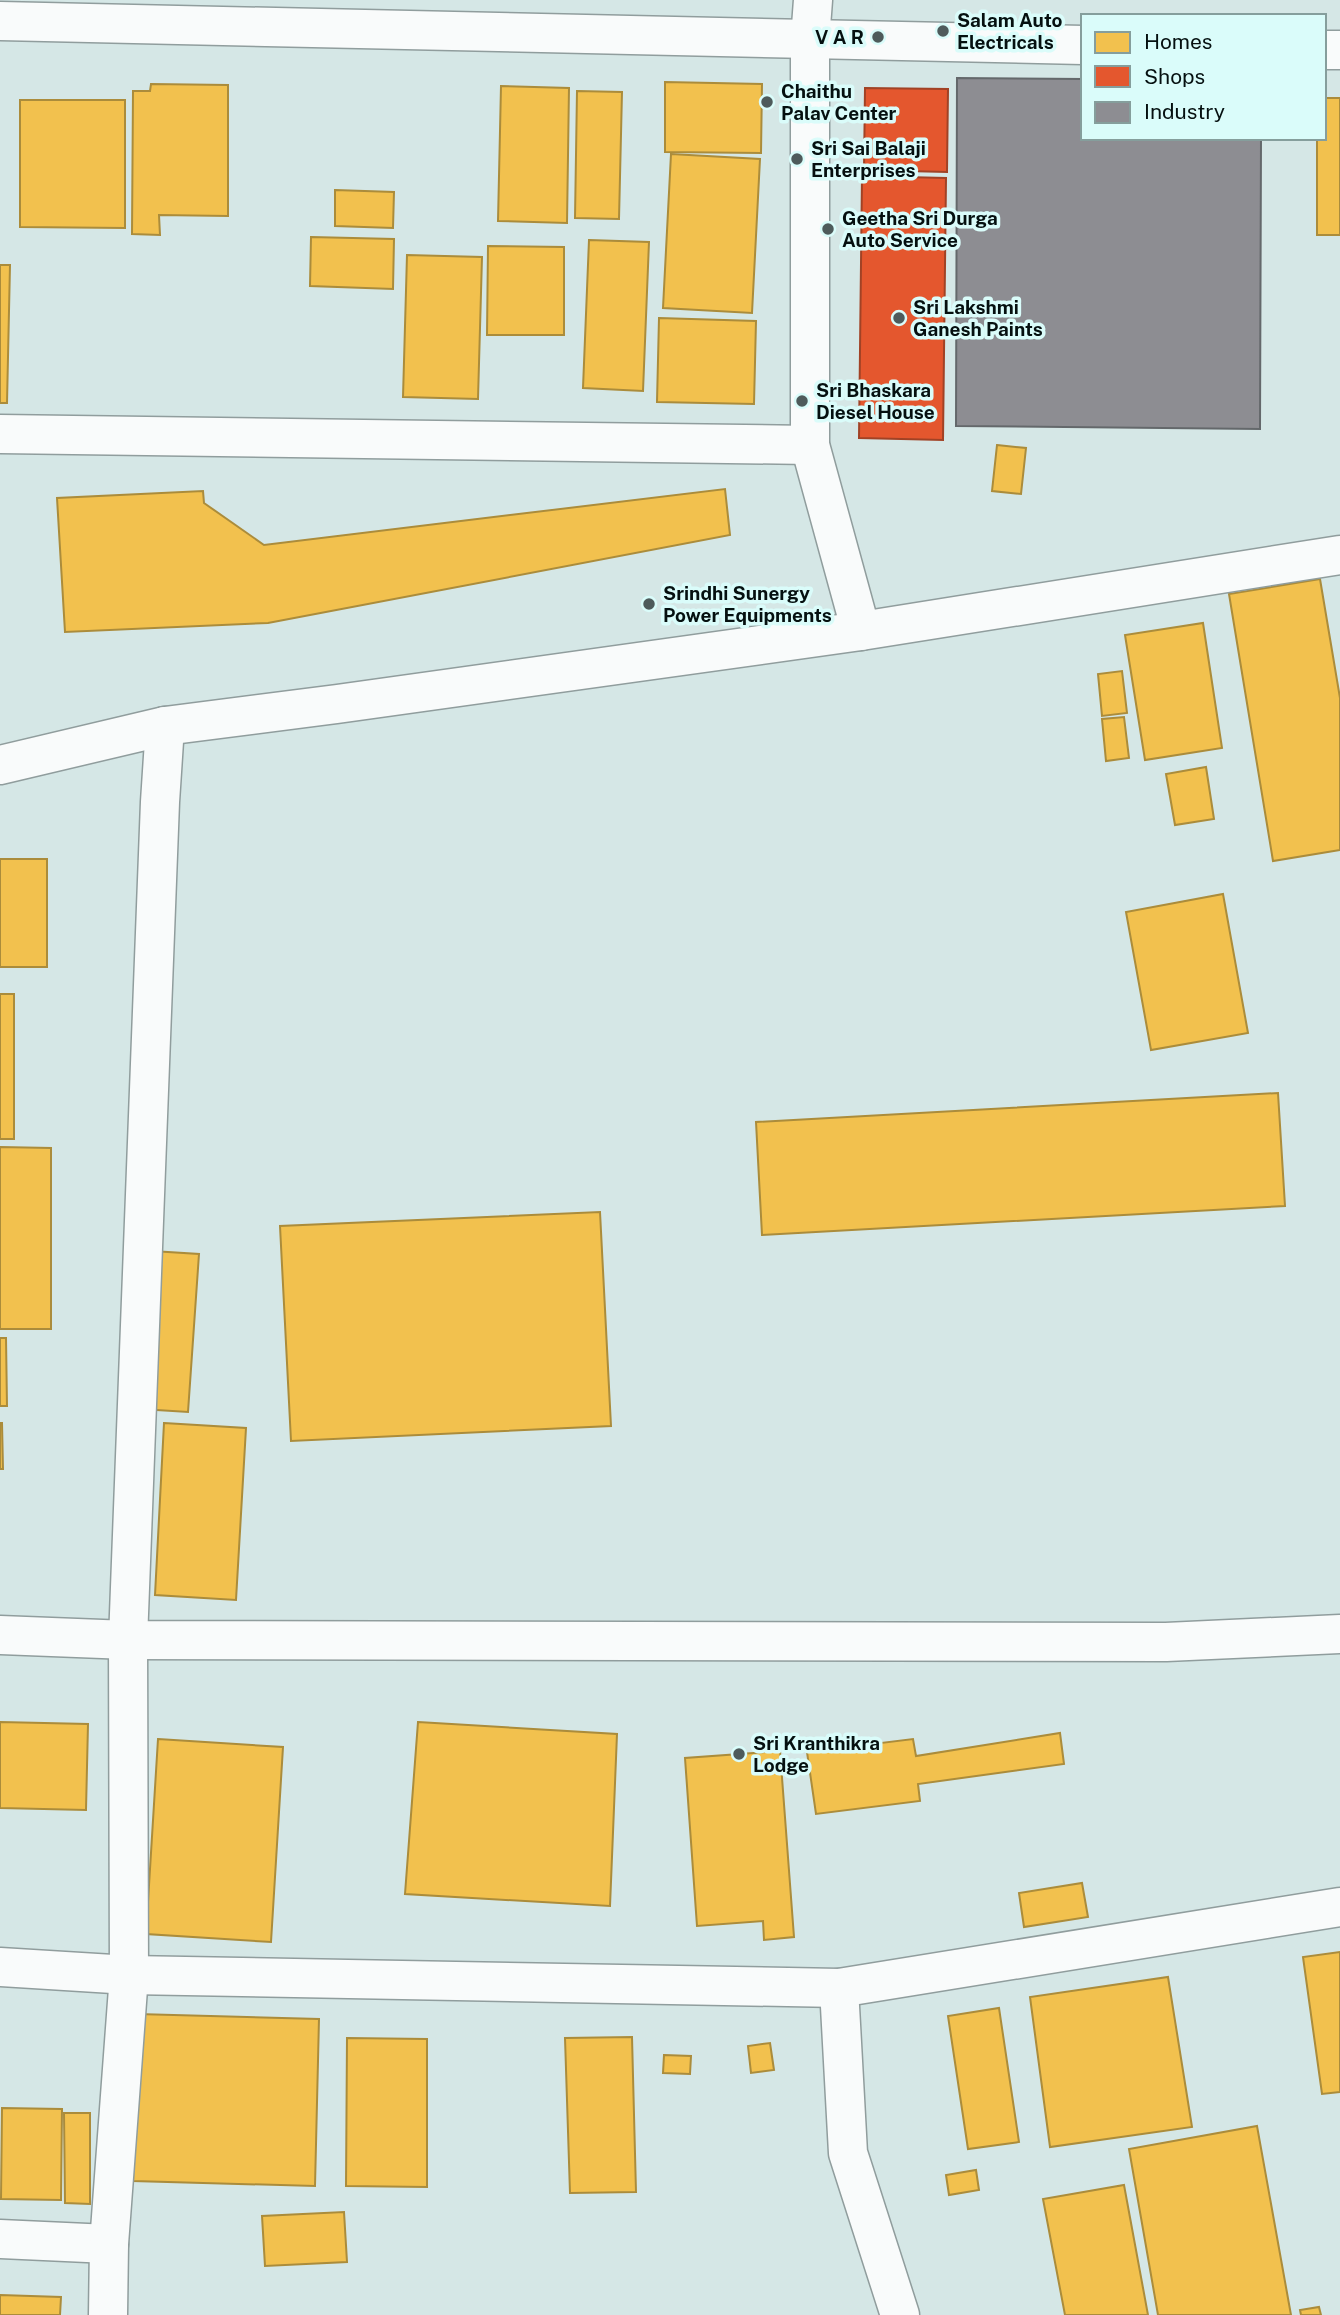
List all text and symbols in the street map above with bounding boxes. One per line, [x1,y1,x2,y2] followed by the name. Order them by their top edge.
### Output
[957,9,1062,53] place label: Salam Auto Electricals
[1081,14,1326,140] legend
[935,23,951,39] marker: Salam Auto Electricals
[815,26,864,48] place label: V A R
[870,29,886,45] marker: V A R
[1144,29,1212,54] text: Homes
[1144,64,1205,89] text: Shops
[781,80,897,124] place label: Chaithu Palav Center
[759,94,775,110] marker: Chaithu Palav Center
[1144,99,1225,124] text: Industry
[811,137,926,181] place label: Sri Sai Balaji Enterprises
[789,151,805,167] marker: Sri Sai Balaji Enterprises
[842,207,998,251] place label: Geetha Sri Durga Auto Service
[820,221,836,237] marker: Geetha Sri Durga Auto Service
[913,296,1043,340] place label: Sri Lakshmi Ganesh Paints
[891,310,907,326] marker: Sri Lakshmi Ganesh Paints
[816,379,935,423] place label: Sri Bhaskara Diesel House
[794,393,810,409] marker: Sri Bhaskara Diesel House
[663,582,832,626] place label: Srindhi Sunergy Power Equipments
[641,596,657,612] marker: Srindhi Sunergy Power Equipments
[753,1732,880,1776] place label: Sri Kranthikra Lodge
[731,1746,747,1762] marker: Sri Kranthikra Lodge

